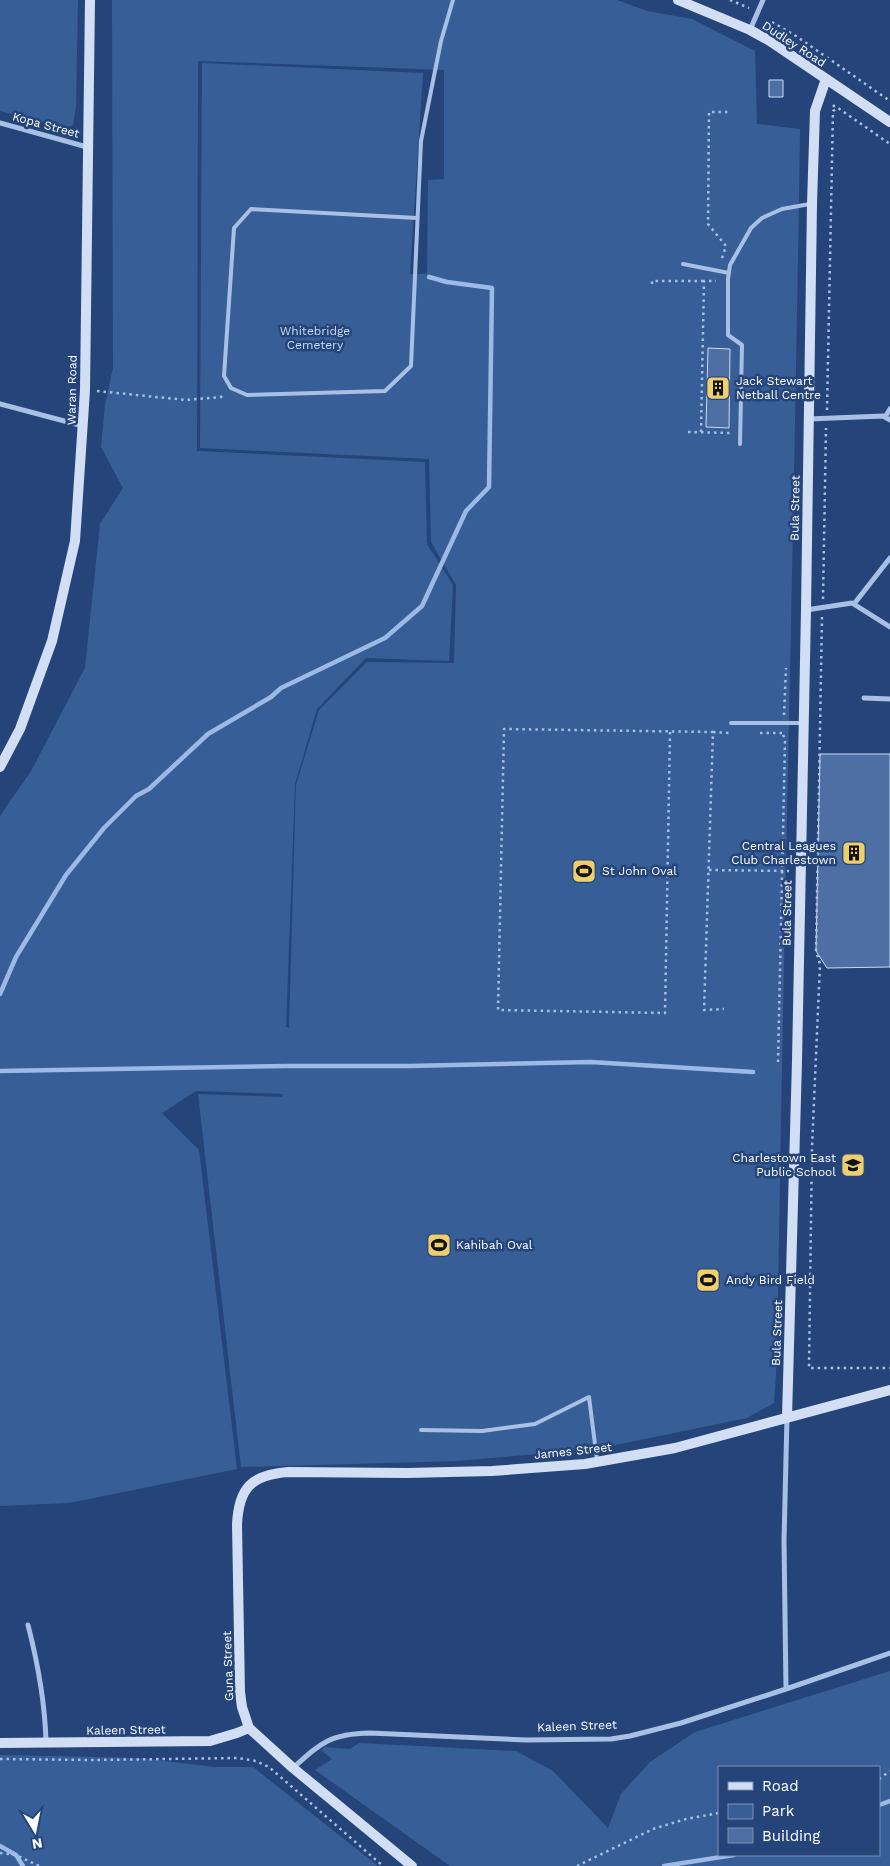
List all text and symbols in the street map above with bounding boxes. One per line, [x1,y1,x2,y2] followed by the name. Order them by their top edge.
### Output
[760,18,828,70] street label: Dudley Road
[11,109,81,141] street label: Kopa Street
[280,324,350,352] park label: Whitebridge Cemetery
[64,355,80,425] street label: Waran Road
[736,374,821,402] place label: Jack Stewart Netball Centre
[705,375,731,401] building icon: Jack Stewart Netball Centre
[787,475,803,541] street label: Bula Street
[731,839,836,867] place label: Central Leagues Club Charlestown
[841,840,867,866] building icon: Central Leagues Club Charlestown
[571,858,597,884] sports icon: St John Oval
[602,864,677,878] place label: St John Oval
[779,880,795,946] street label: Bula Street
[732,1151,836,1179] place label: Charlestown East Public School
[840,1152,866,1178] school or university icon: Charlestown East Public School
[426,1232,452,1258] sports icon: Kahibah Oval
[456,1238,533,1252] place label: Kahibah Oval
[695,1267,721,1293] sports icon: Andy Bird Field
[726,1273,815,1287] place label: Andy Bird Field
[769,1300,785,1366] street label: Bula Street
[533,1440,613,1462] street label: James Street
[220,1631,236,1701] street label: Guna Street
[537,1718,617,1734] street label: Kaleen Street
[86,1722,166,1738] street label: Kaleen Street
[718,1766,880,1856] legend
[762,1777,799,1795] text: Road
[762,1802,795,1820] text: Park
[10,1806,60,1856] north arrow
[762,1827,820,1845] text: Building
[31,1835,44,1853] text: N

